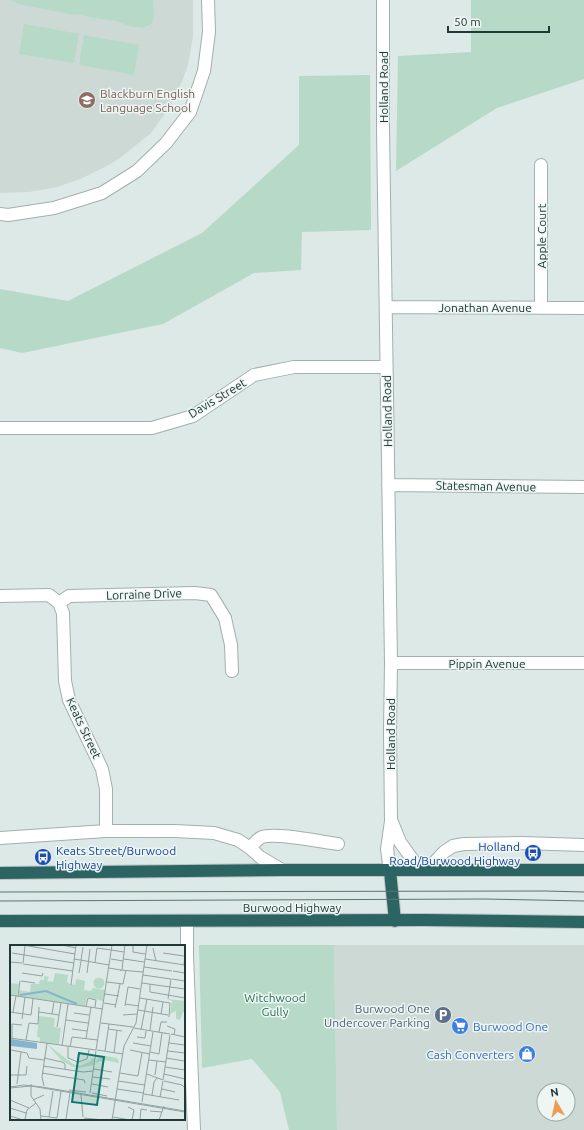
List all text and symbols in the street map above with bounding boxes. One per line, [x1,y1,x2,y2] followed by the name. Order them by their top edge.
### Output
[448,8,549,34] scale bar
[454,15,481,28] text: 50 m
[377,51,390,123] street label: Holland Road
[100,87,195,114] place label: Blackburn English Language School
[77,90,97,110] school or university icon: Blackburn English Language School
[535,203,548,268] street label: Apple Court
[438,301,532,314] street label: Jonathan Avenue
[380,375,394,447] street label: Holland Road
[186,376,248,420] street label: Davis Street
[436,479,536,493] street label: Statesman Avenue
[106,586,182,602] street label: Lorraine Drive
[448,657,526,670] street label: Pippin Avenue
[64,695,104,761] street label: Keats Street
[384,698,397,770] street label: Holland Road
[389,840,520,867] place label: Holland Road/Burwood Highway
[523,843,543,863] bus stop icon: Holland Road/Burwood Highway
[56,844,176,871] place label: Keats Street/Burwood Highway
[33,847,53,867] bus stop icon: Keats Street/Burwood Highway
[243,901,342,914] street label: Burwood Highway
[10,945,185,1120] inset map
[244,991,306,1018] park label: Witchwood Gully
[324,1002,430,1029] place label: Burwood One Undercover Parking
[433,1005,453,1025] parking icon: Burwood One Undercover Parking
[450,1016,470,1036] supermarket icon: Burwood One
[473,1020,548,1033] place label: Burwood One
[517,1044,537,1064] shop icon: Cash Converters
[426,1048,514,1061] place label: Cash Converters
[536,1082,576,1122] north arrow
[549,1086,559,1099] text: N

